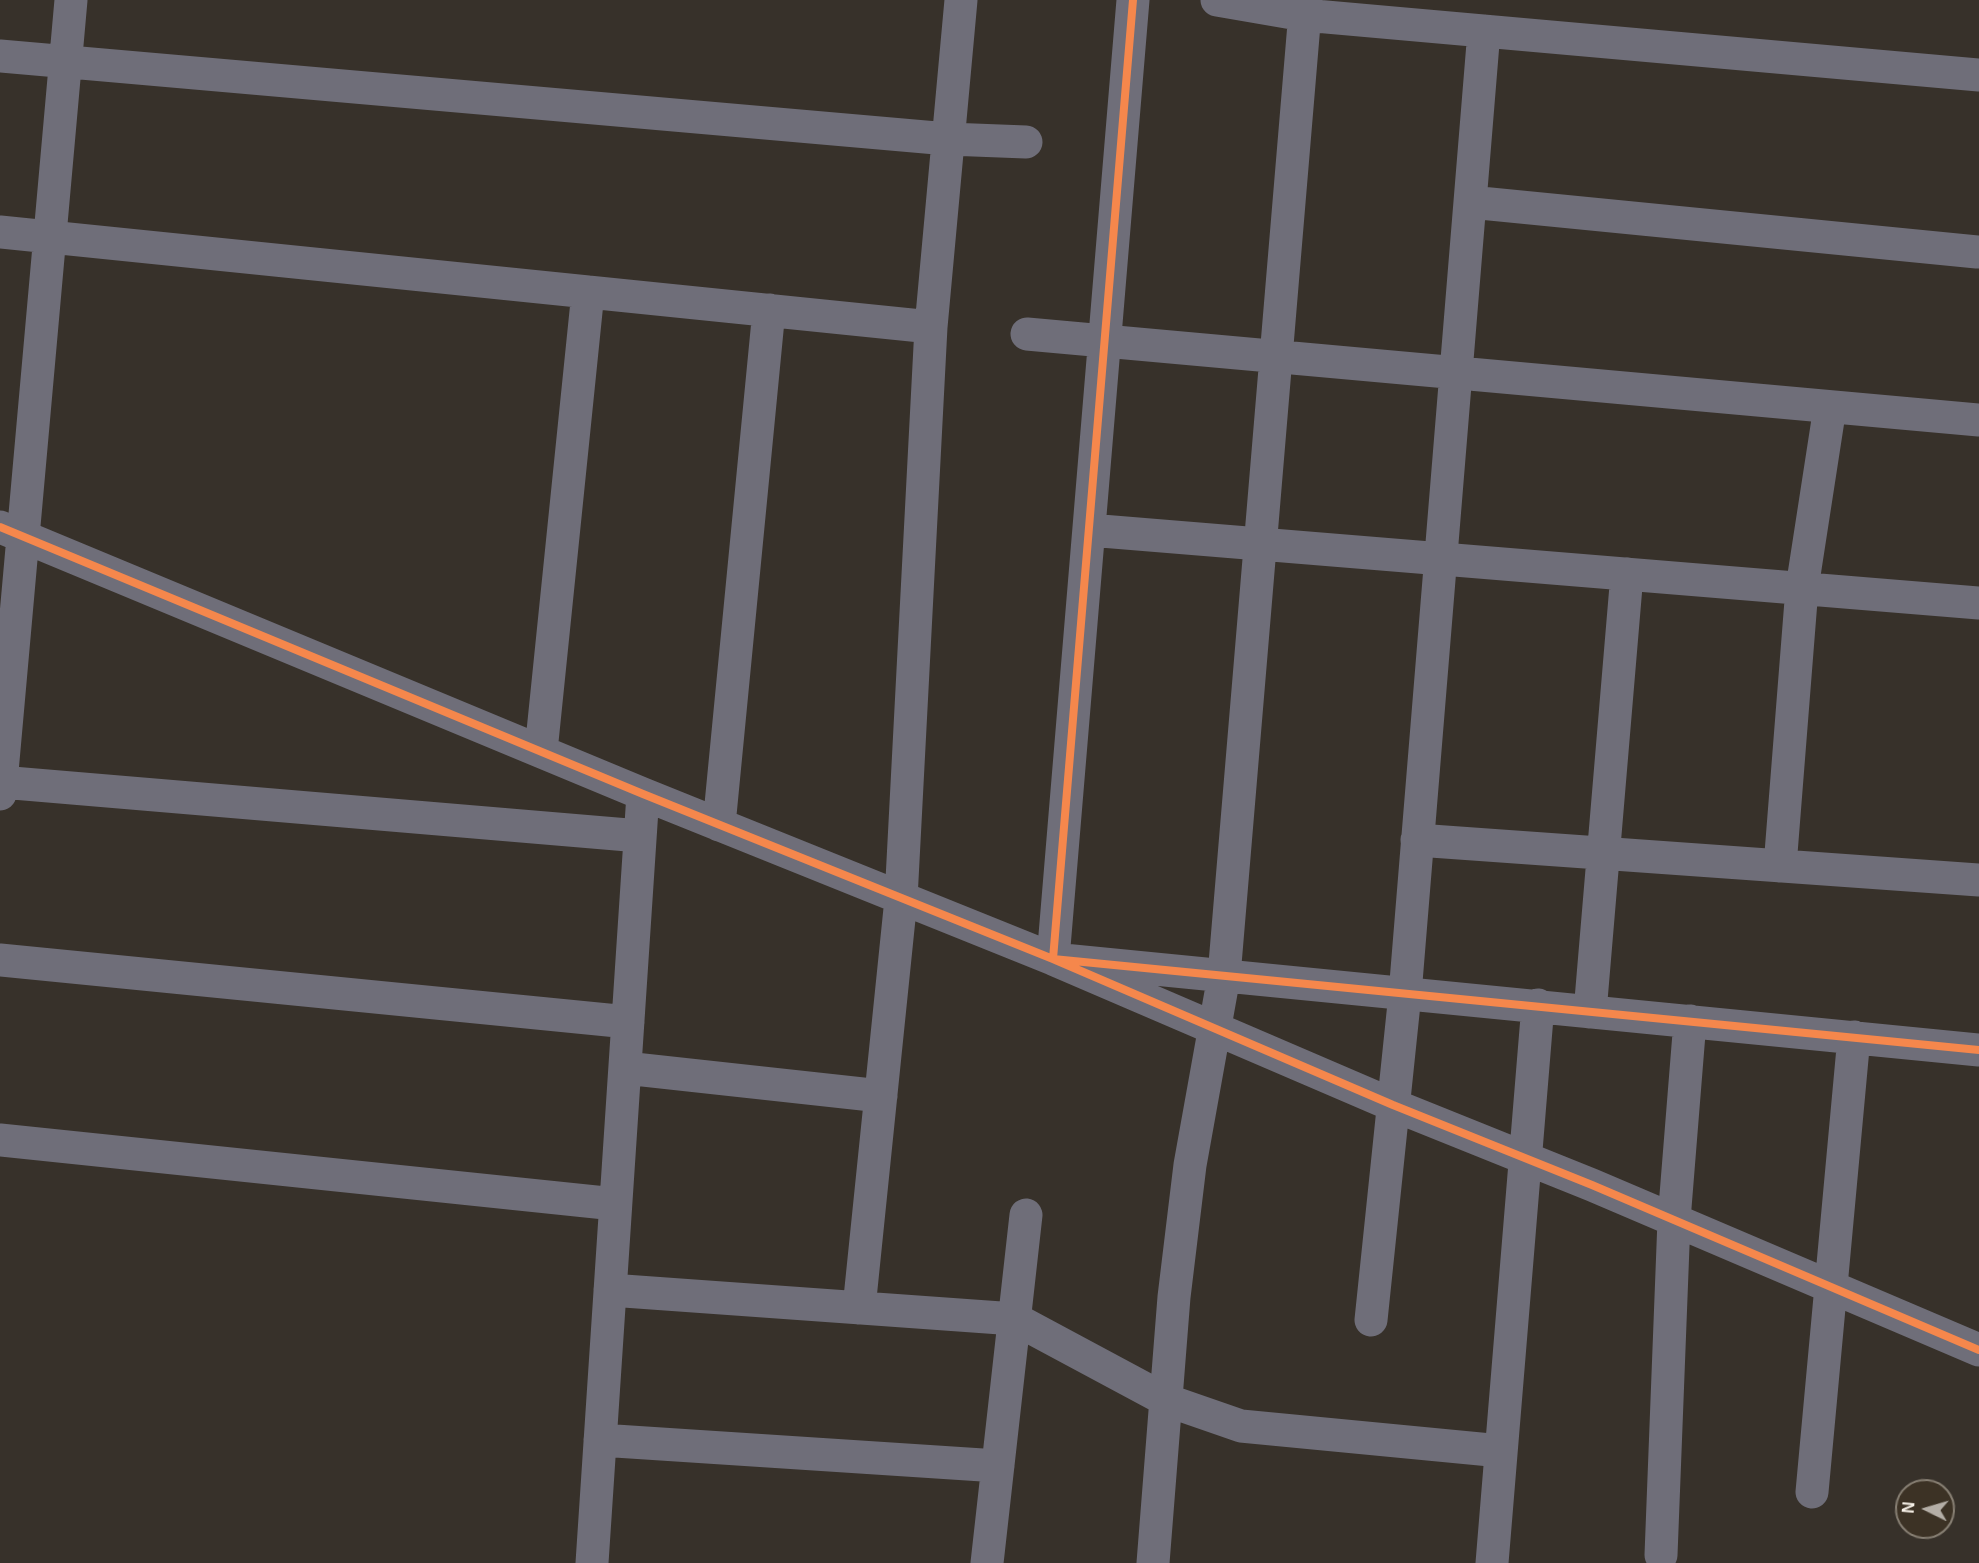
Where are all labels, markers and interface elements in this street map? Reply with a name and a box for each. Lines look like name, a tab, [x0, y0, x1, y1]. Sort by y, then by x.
north arrow	[1895, 1479, 1955, 1539]
text: N	[1900, 1501, 1918, 1514]

